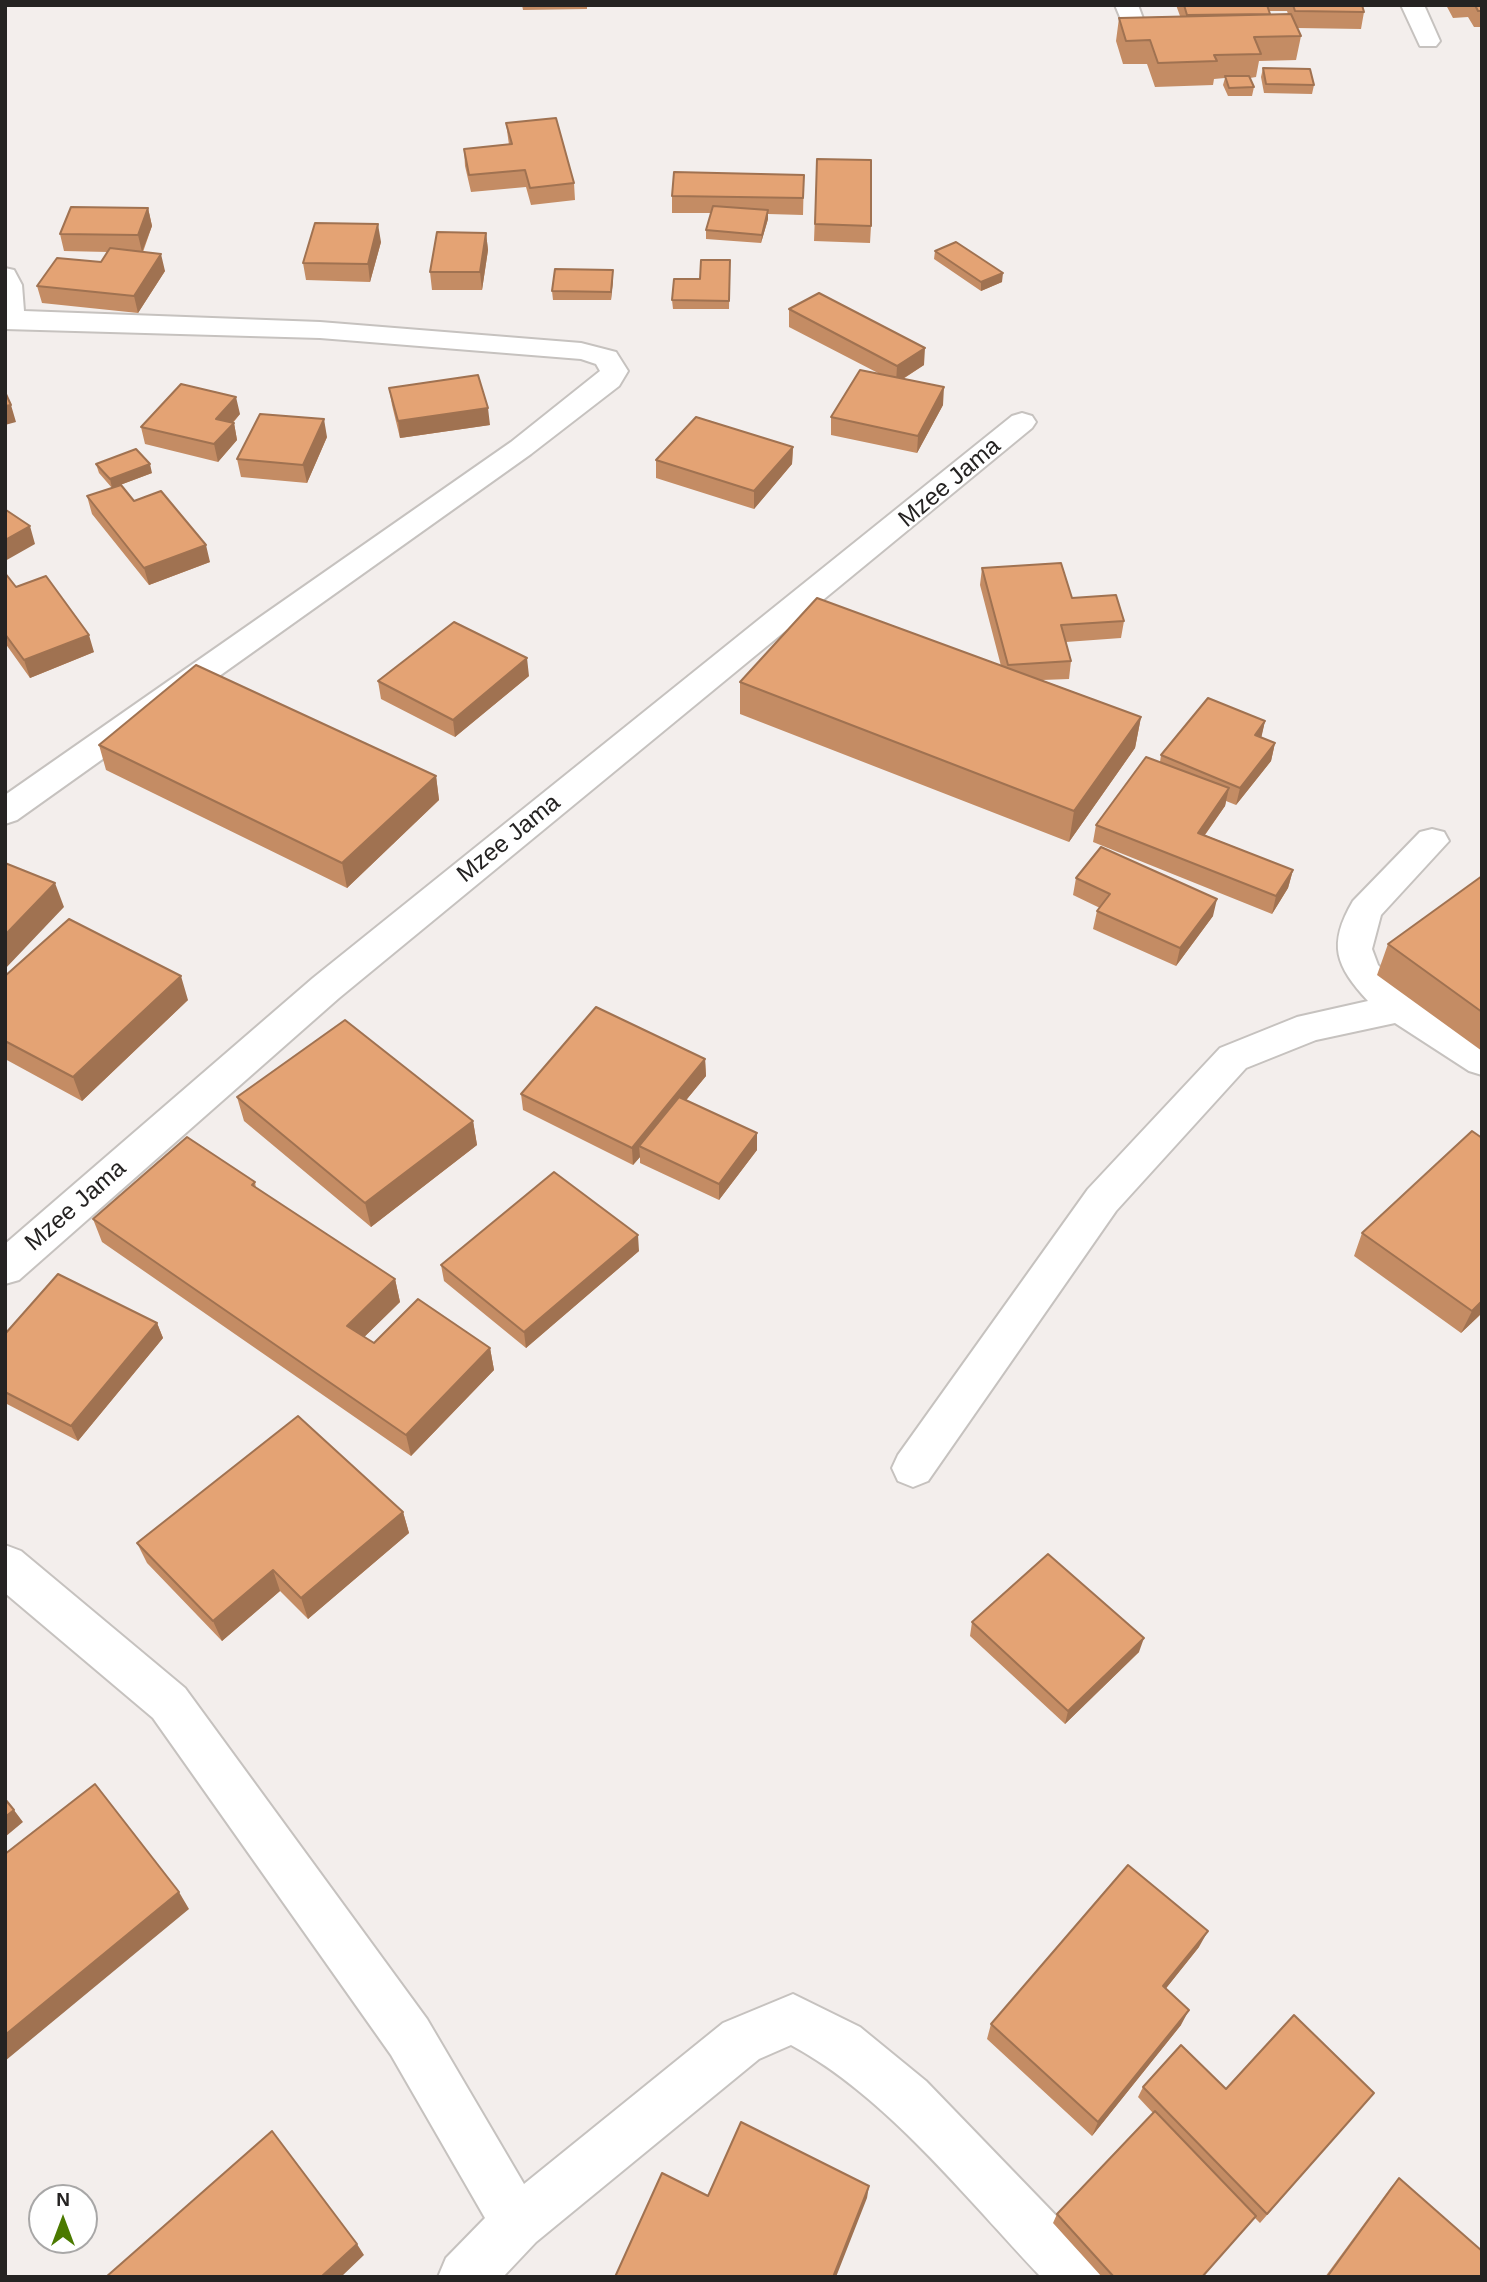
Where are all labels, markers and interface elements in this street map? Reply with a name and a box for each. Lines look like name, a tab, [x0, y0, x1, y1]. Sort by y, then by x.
street label: Mzee Jama	[893, 432, 1007, 534]
street label: Mzee Jama	[452, 789, 566, 889]
street label: Mzee Jama	[20, 1154, 132, 1258]
north arrow	[28, 2184, 98, 2254]
text: N	[56, 2189, 70, 2210]

